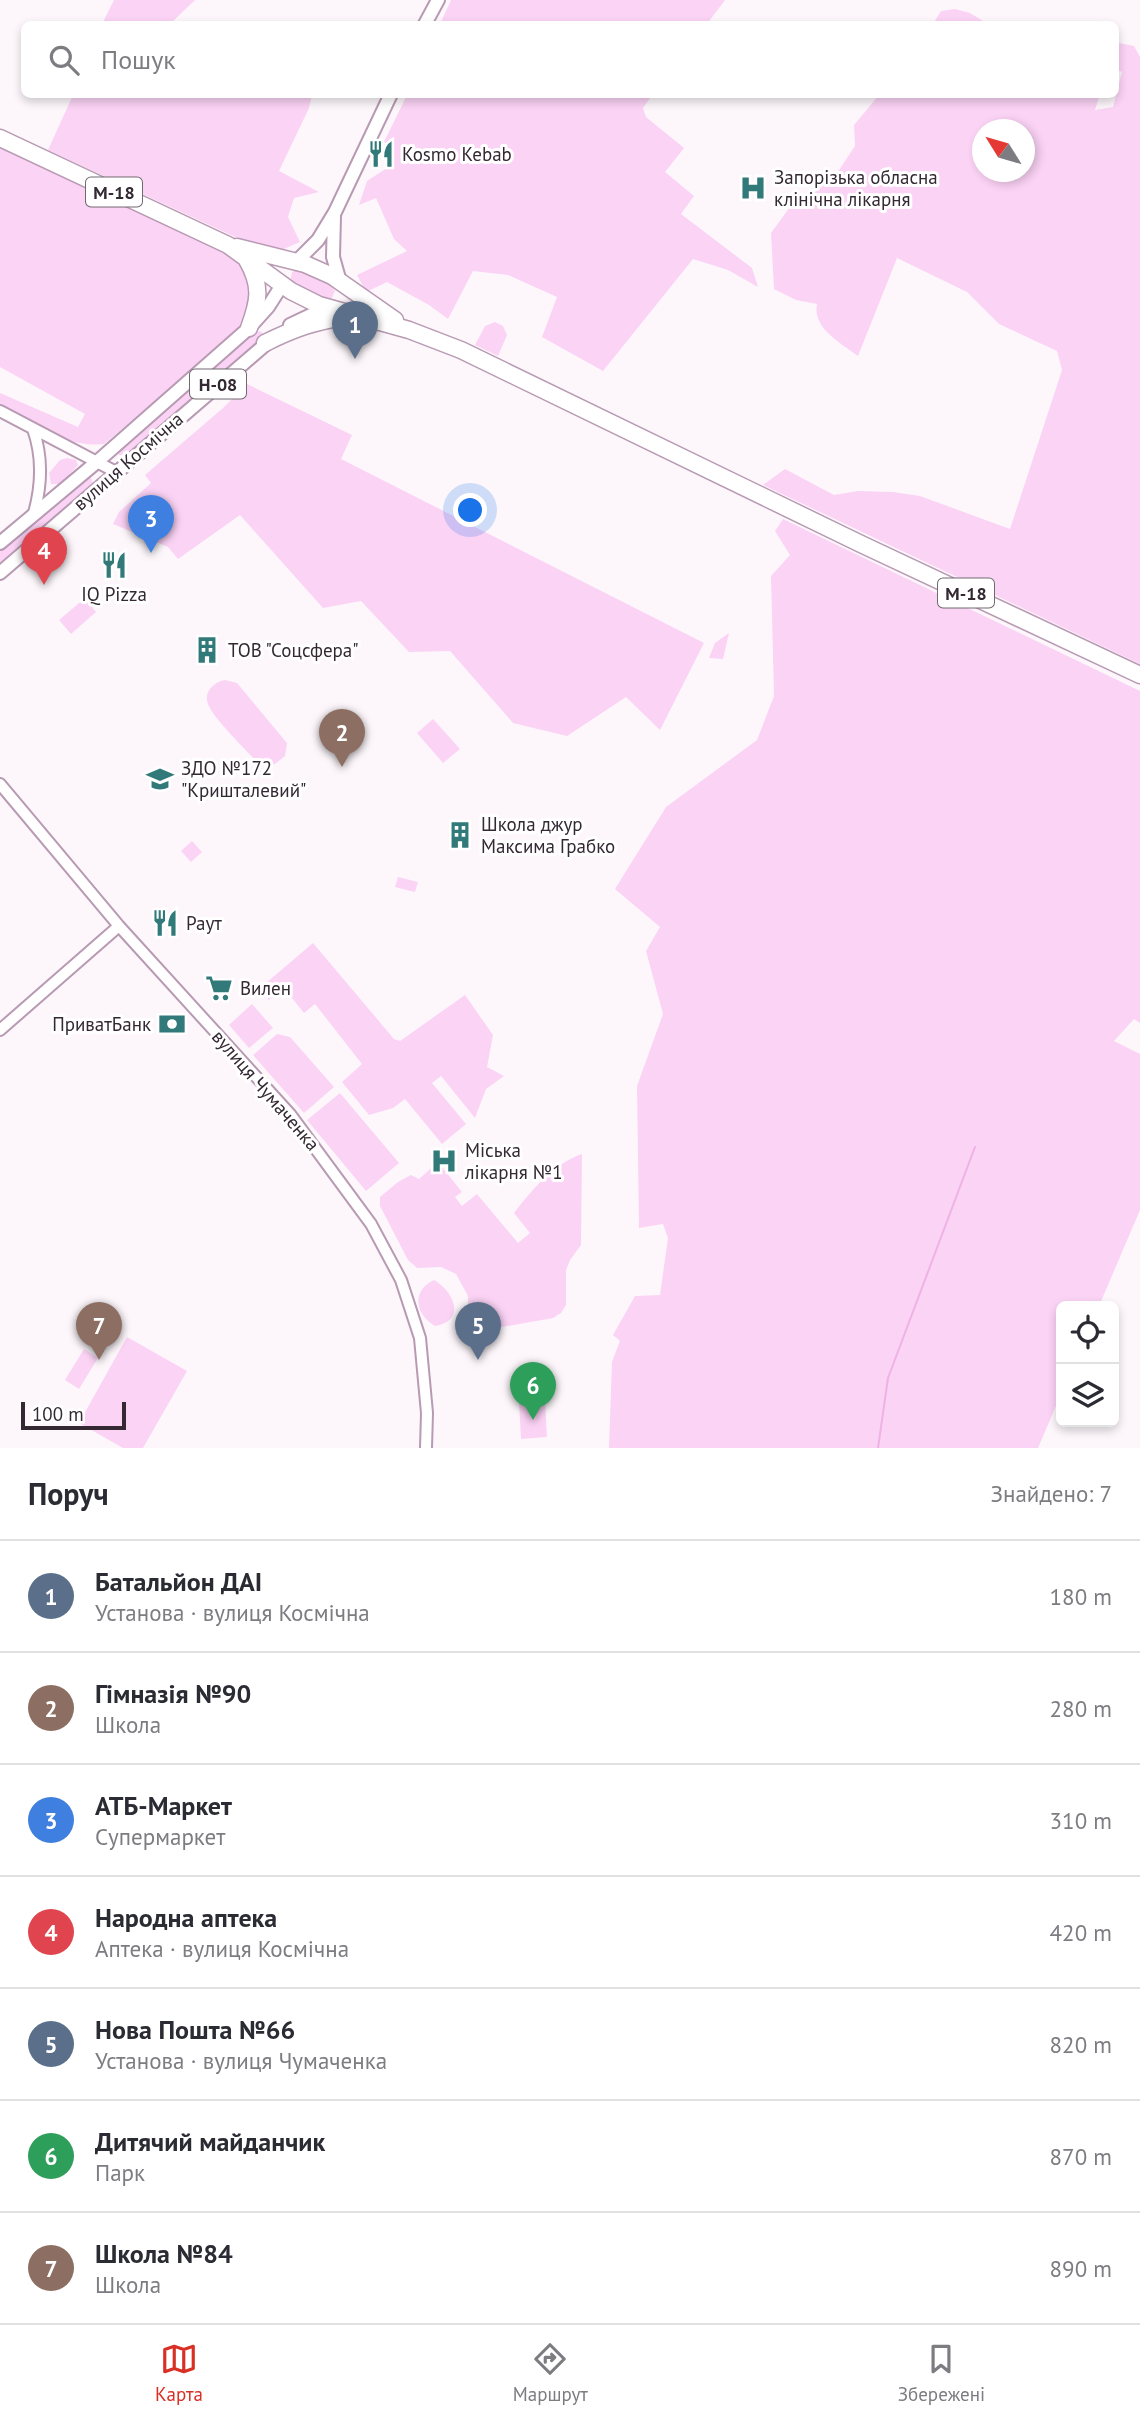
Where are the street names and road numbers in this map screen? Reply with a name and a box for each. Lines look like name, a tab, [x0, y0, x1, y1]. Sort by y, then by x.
road number: М-18	[86, 177, 142, 206]
road number: Н-08	[190, 370, 246, 398]
street label: вулиця Космічна	[68, 407, 188, 515]
road number: М-18	[938, 578, 994, 608]
street label: вулиця Чумаченка	[207, 1025, 325, 1155]

